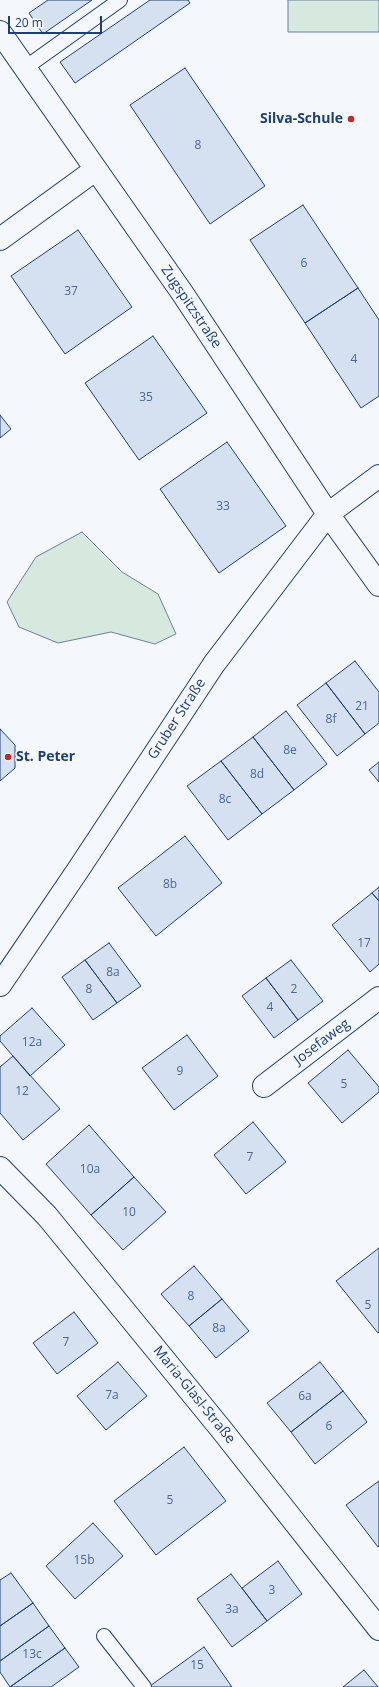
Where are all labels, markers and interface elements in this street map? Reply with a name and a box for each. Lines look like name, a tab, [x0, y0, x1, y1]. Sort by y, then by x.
scale bar	[10, 8, 104, 34]
text: 20 m	[15, 14, 43, 31]
place label: Silva-Schule	[260, 111, 343, 127]
marker: Silva-Schule	[346, 114, 356, 124]
house number: 8	[195, 139, 201, 153]
house number: 6	[301, 257, 307, 271]
street label: Zugspitzstraße	[157, 262, 225, 352]
house number: 37	[64, 285, 78, 299]
house number: 4	[351, 353, 357, 367]
house number: 35	[139, 391, 153, 405]
house number: 33	[216, 500, 230, 514]
street label: Gruber Straße	[145, 675, 209, 763]
house number: 21	[355, 700, 369, 714]
house number: 8f	[326, 713, 336, 727]
house number: 8e	[283, 744, 297, 758]
place label: St. Peter	[16, 749, 75, 765]
marker: St. Peter	[3, 752, 13, 762]
house number: 8d	[250, 768, 264, 782]
house number: 8c	[219, 793, 231, 807]
house number: 8b	[163, 878, 177, 892]
house number: 17	[357, 937, 371, 951]
house number: 8a	[106, 966, 120, 980]
house number: 8	[86, 983, 92, 997]
house number: 2	[291, 983, 297, 997]
house number: 4	[267, 1001, 273, 1015]
street label: Josefaweg	[291, 1016, 353, 1068]
house number: 12a	[22, 1036, 42, 1050]
house number: 9	[177, 1065, 183, 1079]
house number: 5	[341, 1078, 347, 1092]
house number: 12	[15, 1085, 29, 1099]
house number: 7	[247, 1151, 253, 1165]
house number: 10a	[80, 1163, 100, 1177]
house number: 10	[122, 1206, 136, 1220]
house number: 8	[188, 1290, 194, 1304]
house number: 5	[365, 1299, 371, 1313]
house number: 8a	[212, 1322, 226, 1336]
house number: 7	[63, 1336, 69, 1350]
street label: Maria-Glasl-Straße	[149, 1343, 239, 1447]
house number: 7a	[105, 1389, 119, 1403]
house number: 6a	[298, 1390, 312, 1404]
house number: 6	[326, 1420, 332, 1434]
house number: 5	[167, 1494, 173, 1508]
house number: 15b	[73, 1554, 95, 1568]
house number: 3	[269, 1584, 275, 1598]
house number: 3a	[225, 1603, 239, 1617]
house number: 13c	[22, 1648, 42, 1662]
house number: 15	[190, 1659, 204, 1673]

